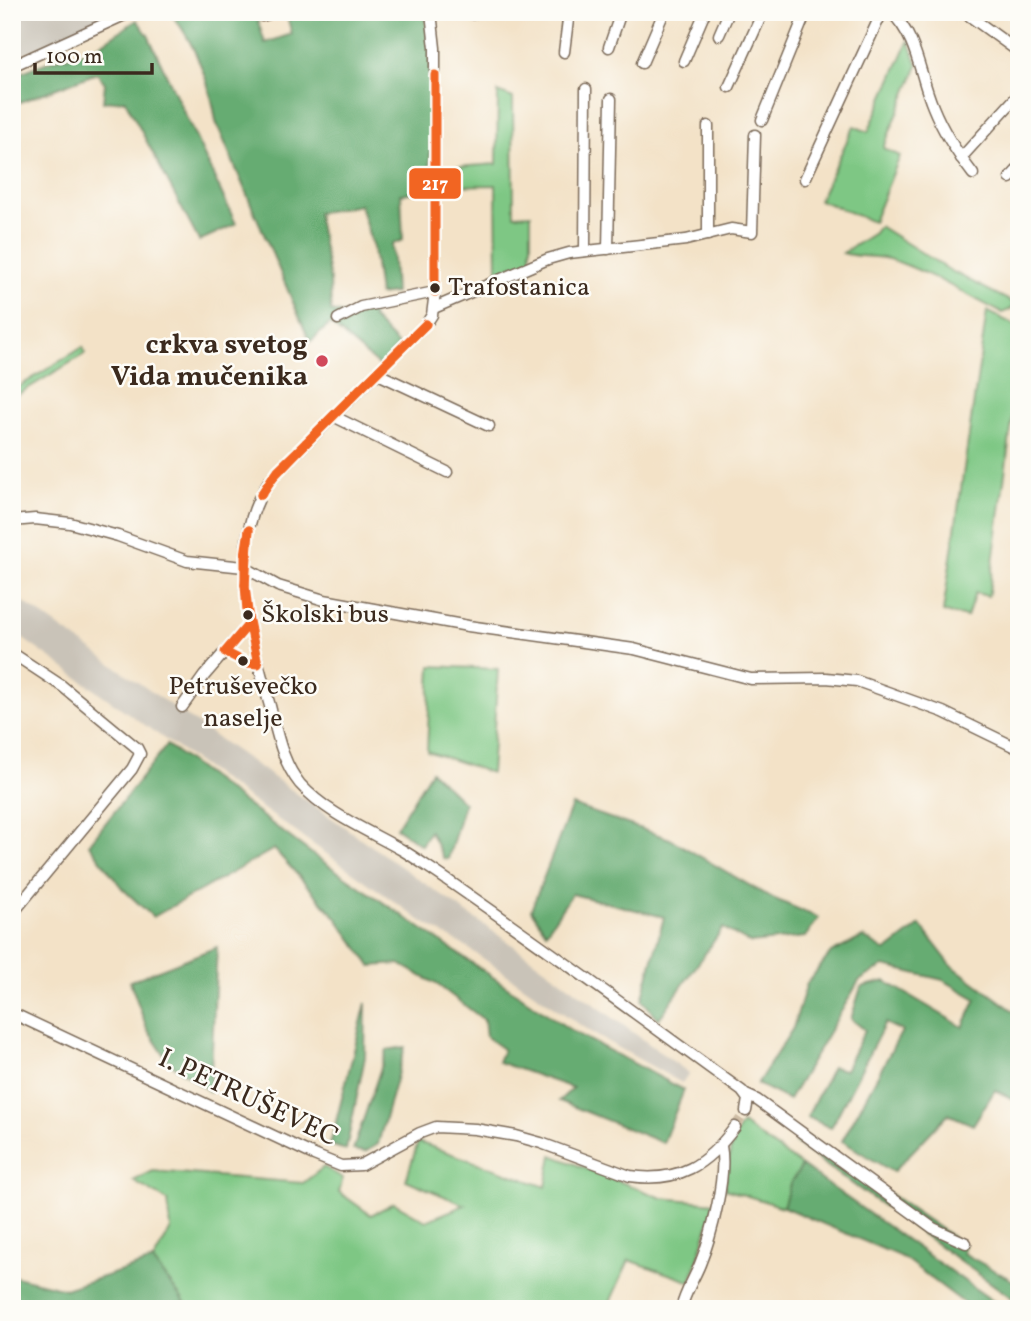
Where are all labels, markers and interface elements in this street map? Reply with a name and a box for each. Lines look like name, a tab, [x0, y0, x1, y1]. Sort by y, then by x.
scale bar	[35, 32, 152, 76]
text: 100 m	[46, 43, 103, 72]
line badge: 217	[408, 167, 462, 200]
text: 217	[422, 172, 448, 198]
place label: Trafostanica	[448, 270, 590, 306]
marker: Trafostanica	[428, 281, 442, 295]
place label: crkva svetog Vida mučenika	[111, 326, 308, 397]
marker: crkva svetog Vida mučenika	[314, 353, 330, 369]
place label: Školski bus	[261, 597, 389, 633]
marker: Školski bus	[241, 608, 255, 622]
marker: Petruševečko naselje	[236, 654, 250, 668]
place label: Petruševečko naselje	[168, 669, 318, 737]
street label: I. PETRUŠEVEC	[152, 1039, 344, 1157]

